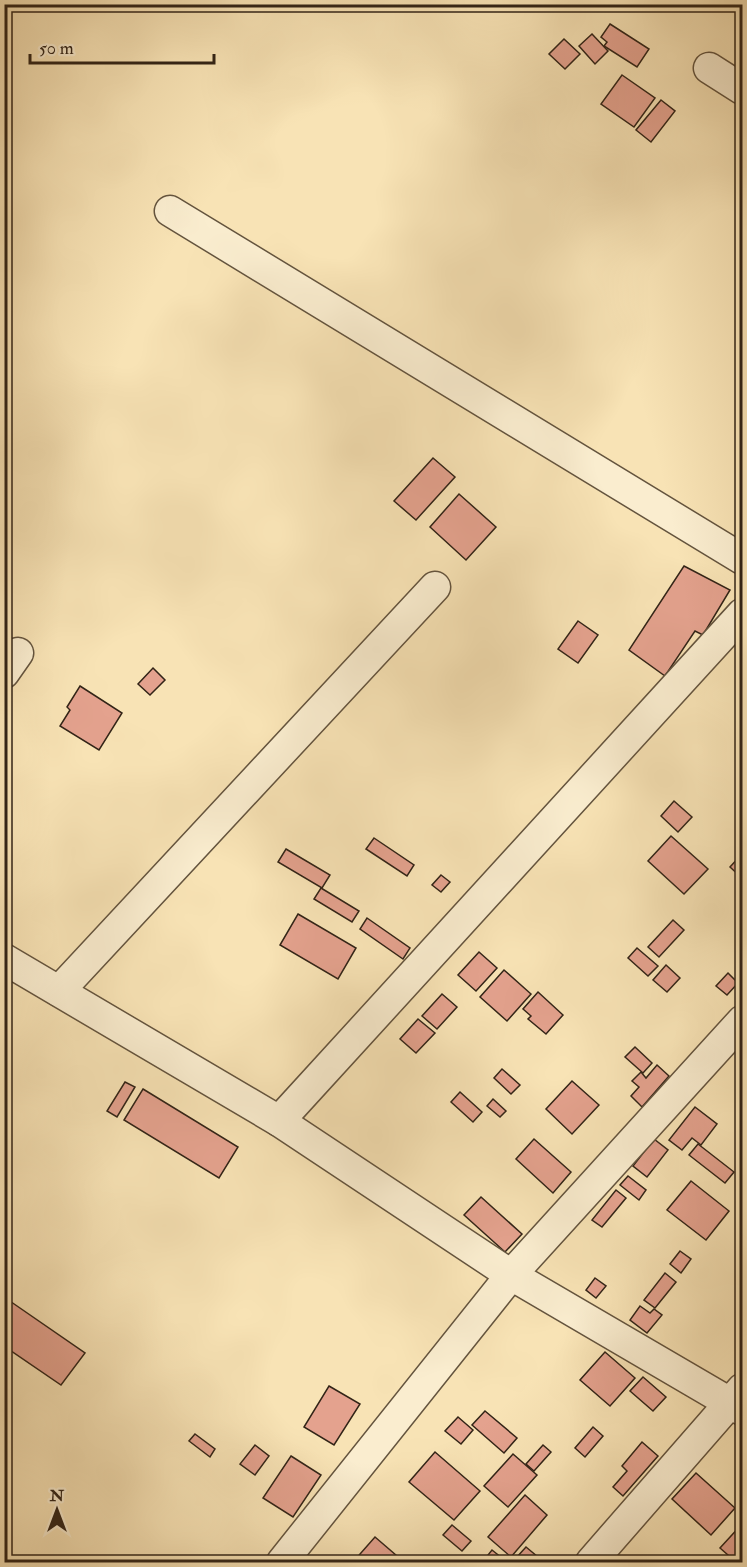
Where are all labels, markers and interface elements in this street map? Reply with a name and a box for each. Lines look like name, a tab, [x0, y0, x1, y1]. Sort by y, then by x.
scale bar	[30, 27, 214, 65]
text: 50 m	[39, 37, 74, 60]
north arrow	[27, 1480, 87, 1540]
text: N	[49, 1486, 65, 1506]

